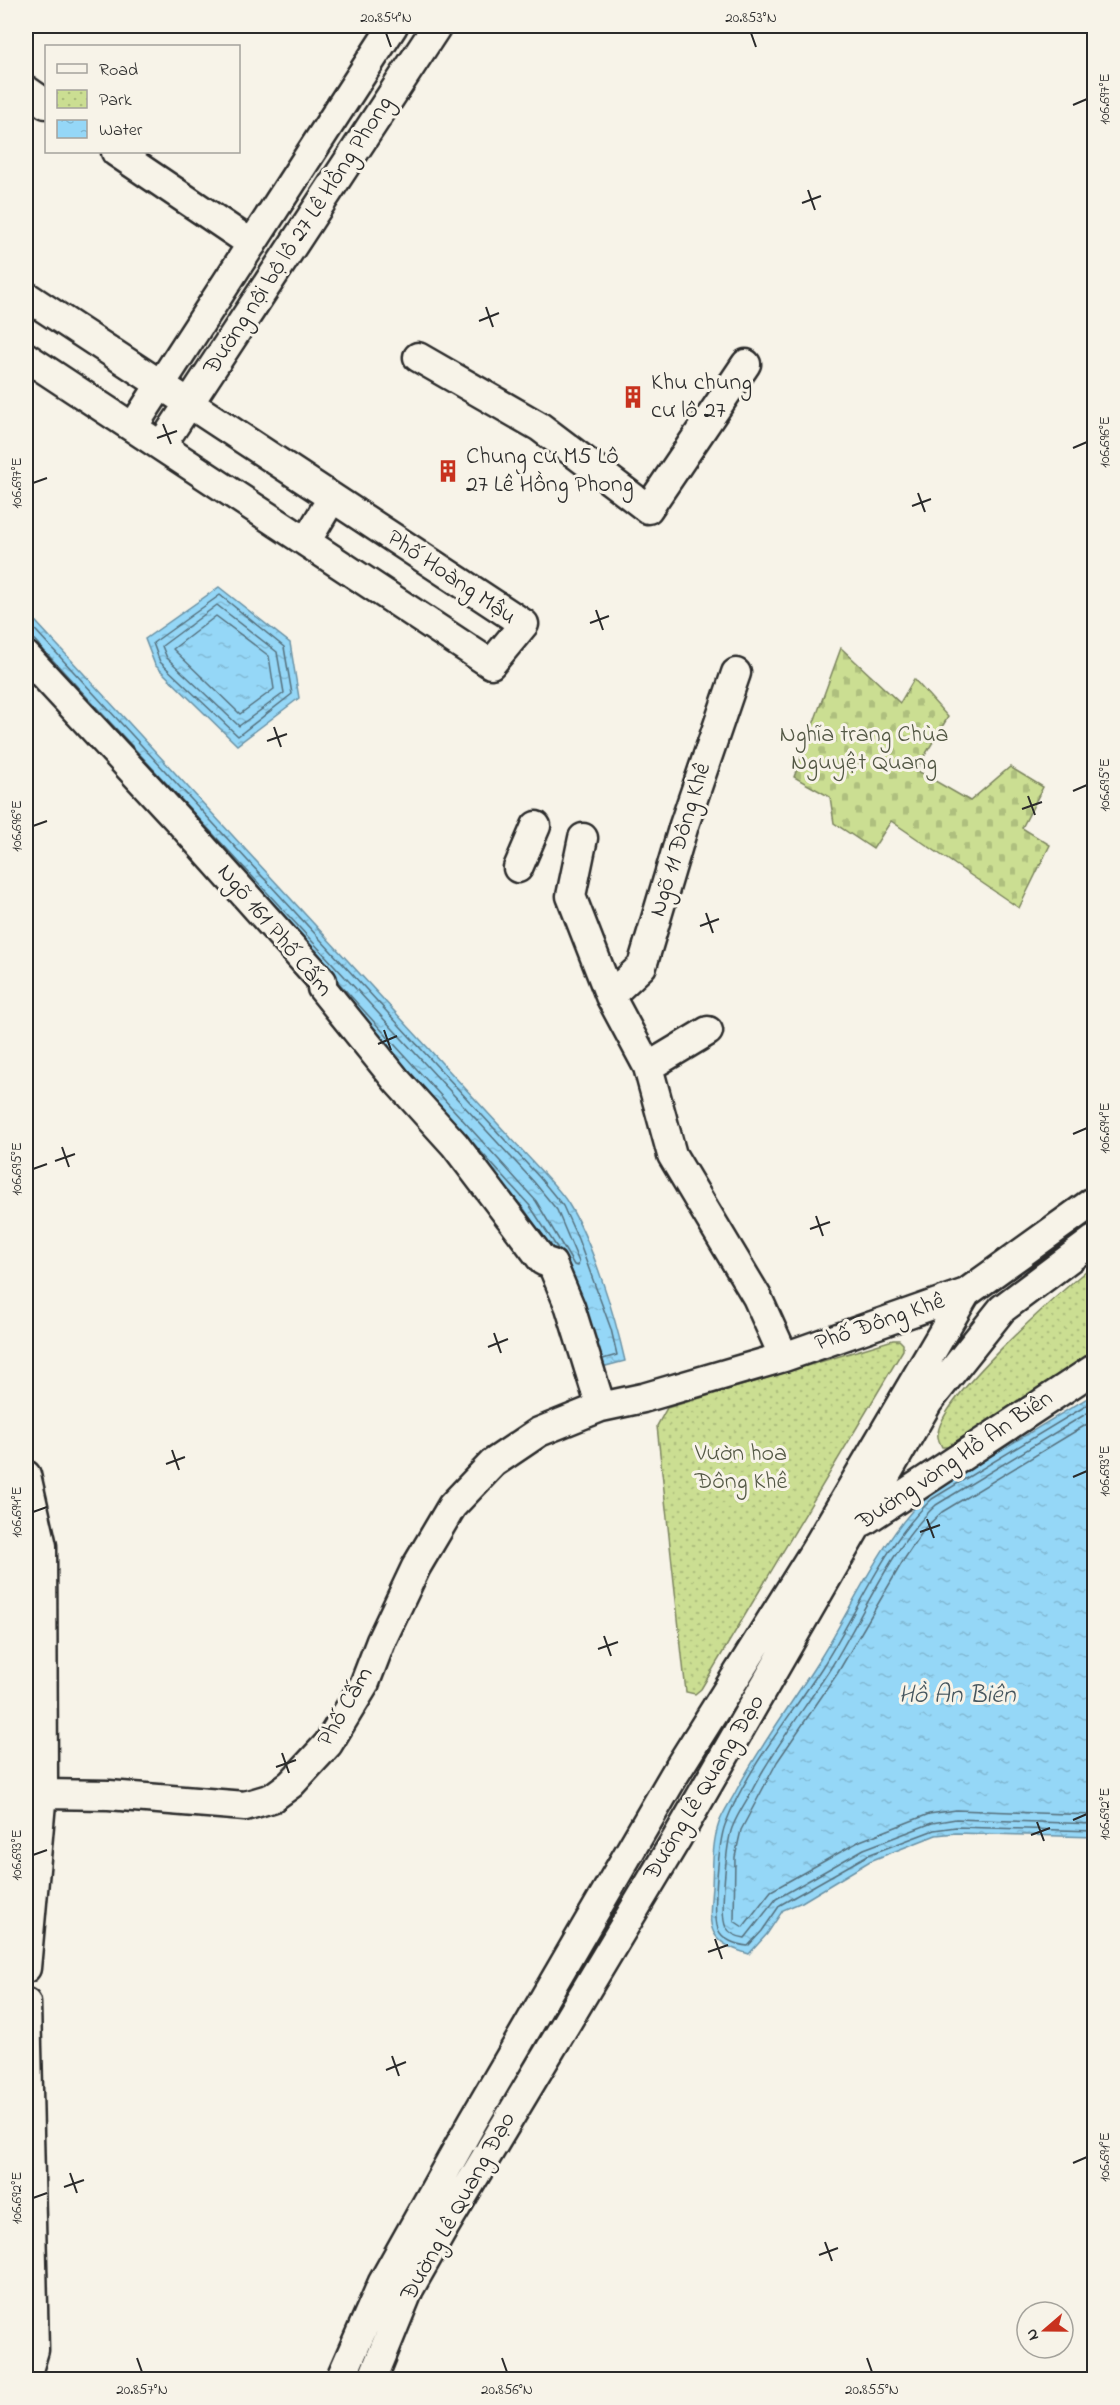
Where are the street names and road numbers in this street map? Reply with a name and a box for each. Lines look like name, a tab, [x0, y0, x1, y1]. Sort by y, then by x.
street label: Đường nội bộ lô 27 Lê Hồng Phong	[195, 90, 403, 383]
street label: Phố Hoàng Mậu	[379, 522, 523, 634]
street label: Ngõ 11 Đông Khê	[641, 758, 721, 921]
street label: Ngõ 161 Phố Cấm	[208, 857, 340, 1005]
street label: Phố Đông Khê	[811, 1284, 950, 1361]
street label: Đường vòng Hồ An Biên	[849, 1382, 1060, 1541]
street label: Phố Cấm	[309, 1661, 383, 1753]
street label: Đường Lê Quang Đạo	[635, 1688, 775, 1889]
street label: Đường Lê Quang Đạo	[392, 2106, 526, 2309]

